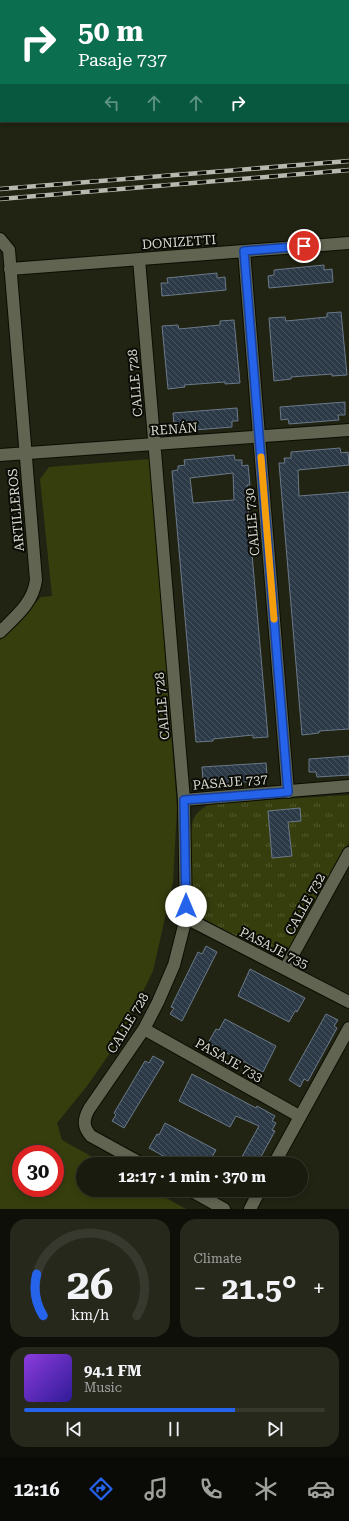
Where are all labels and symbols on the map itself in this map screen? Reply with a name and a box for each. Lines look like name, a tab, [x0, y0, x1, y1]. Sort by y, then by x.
pin	[287, 229, 321, 263]
street label: DONIZETTI	[141, 232, 217, 252]
street label: CALLE 728	[125, 348, 145, 418]
street label: RENÁN	[150, 419, 198, 438]
street label: ARTILLEROS	[5, 468, 27, 552]
street label: CALLE 730	[242, 487, 262, 557]
street label: CALLE 728	[152, 671, 172, 741]
street label: PASAJE 737	[192, 771, 268, 793]
street label: CALLE 732	[282, 871, 328, 937]
position arrow	[165, 885, 207, 927]
street label: PASAJE 735	[237, 924, 311, 972]
street label: CALLE 728	[104, 990, 152, 1056]
street label: PASAJE 733	[192, 1035, 266, 1085]
speed limit sign: 30	[12, 1145, 64, 1197]

